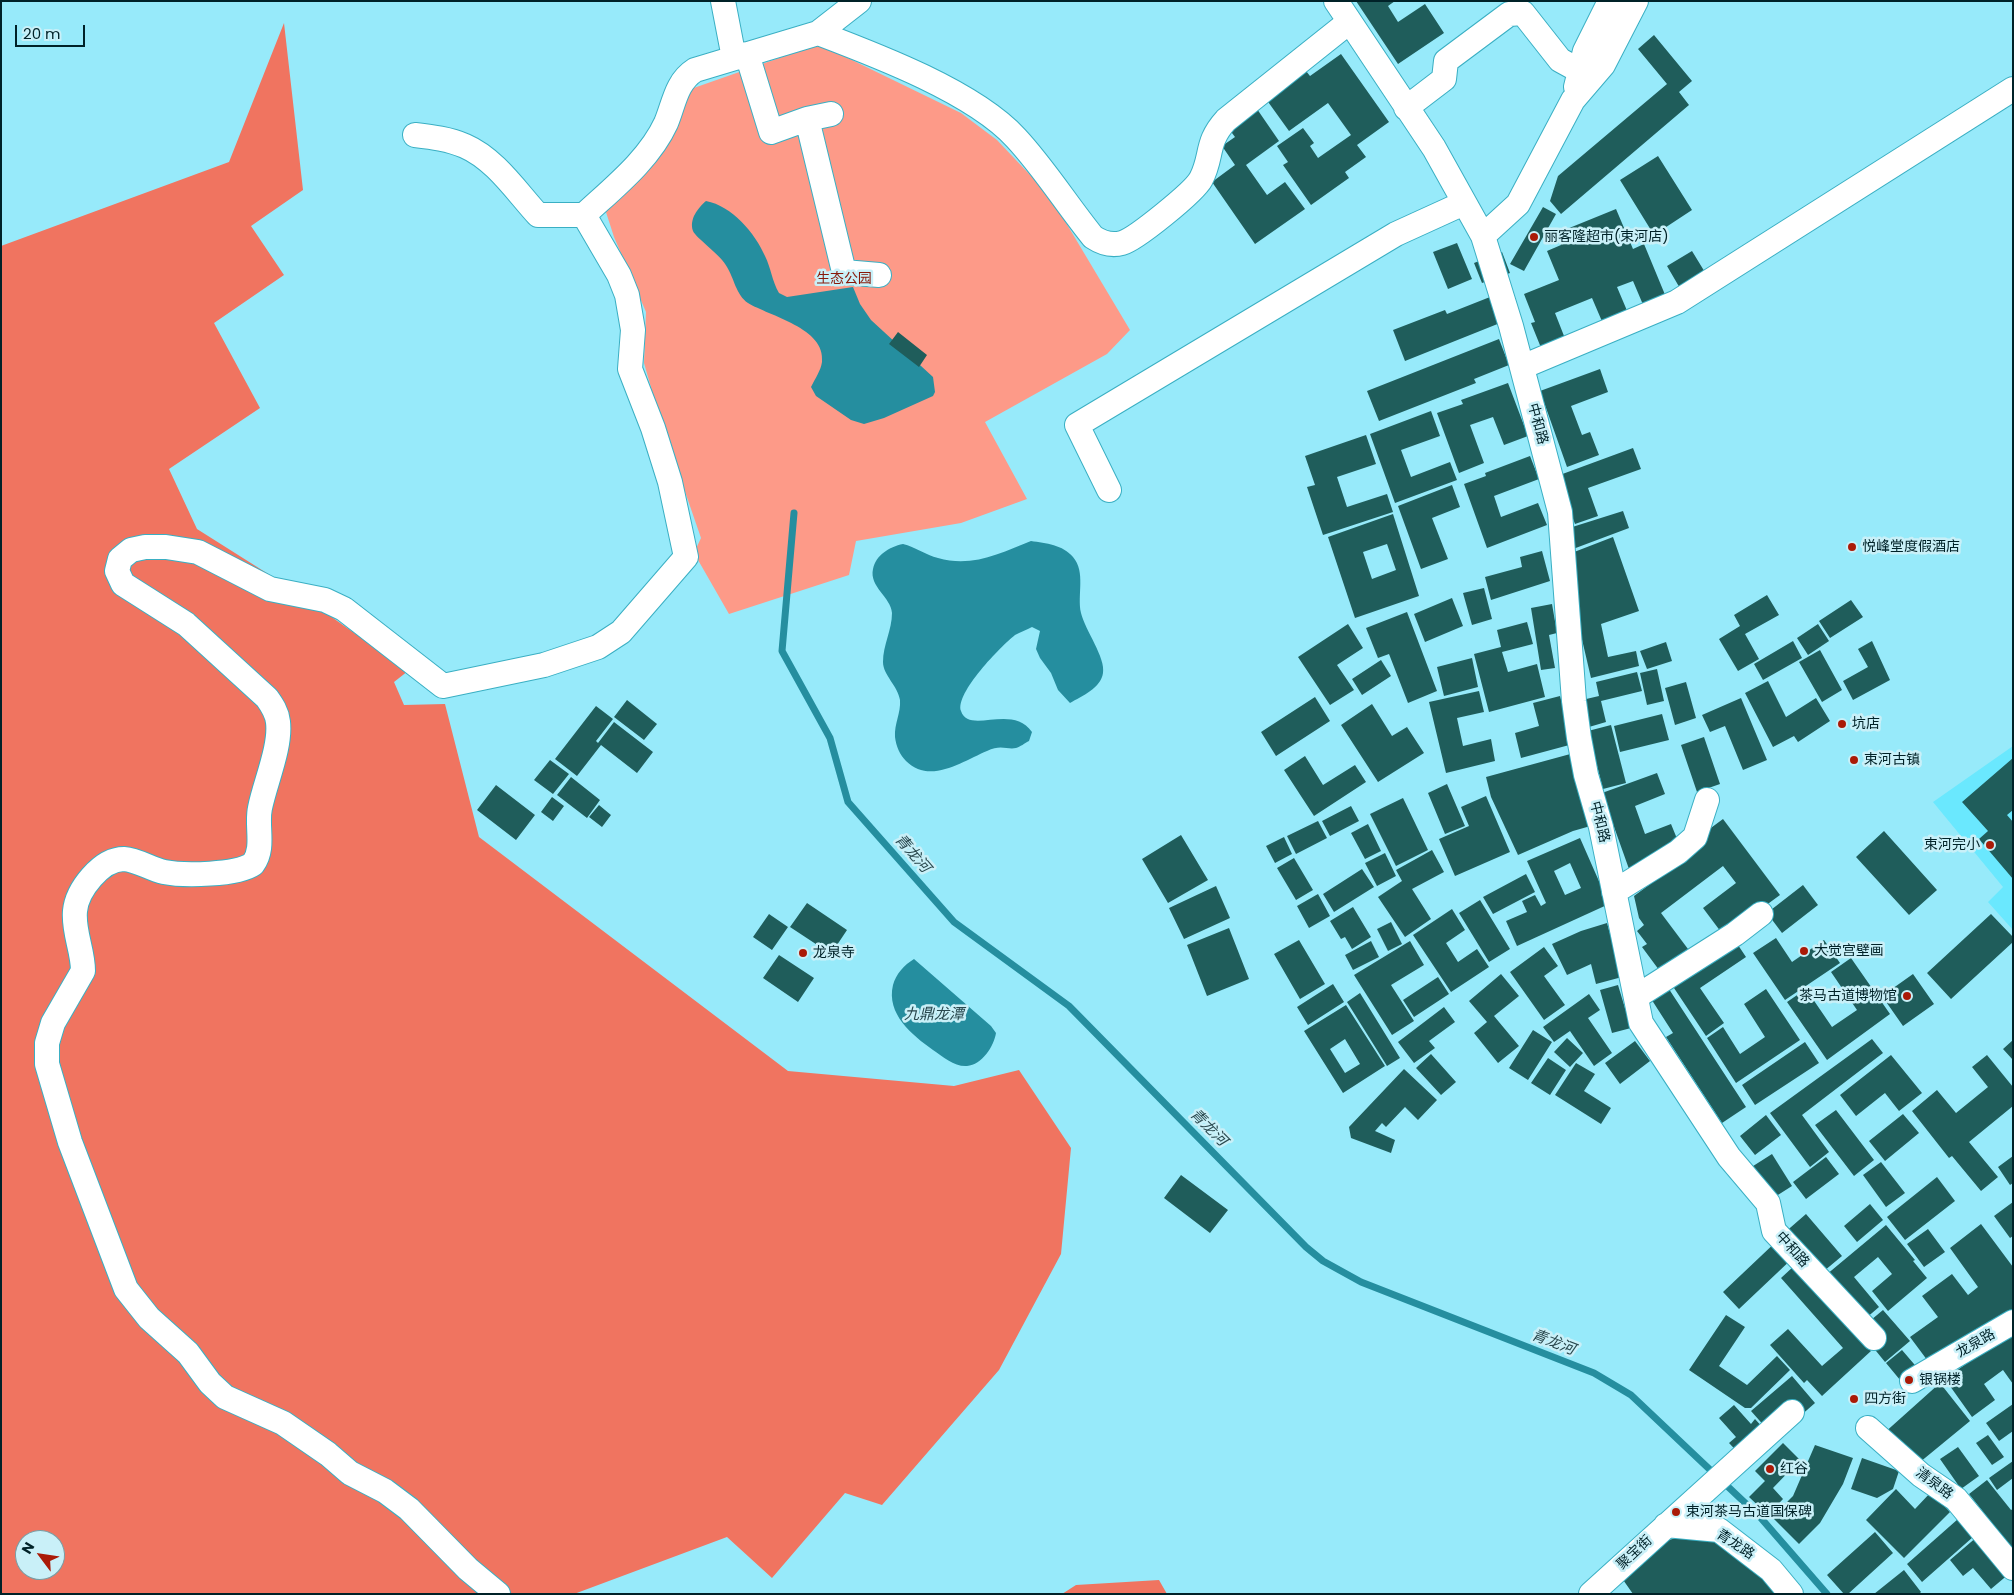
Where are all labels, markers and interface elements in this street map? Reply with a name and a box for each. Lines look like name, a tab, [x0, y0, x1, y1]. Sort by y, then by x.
scale bar	[18, 15, 88, 47]
text: 20 m	[23, 23, 61, 44]
place label: 丽客隆超市(束河店)	[1544, 229, 1669, 245]
marker: 丽客隆超市(束河店)	[1528, 231, 1540, 243]
park label: 生态公园	[816, 271, 872, 287]
street label: 中和路	[1523, 402, 1551, 446]
place label: 悦峰堂度假酒店	[1862, 539, 1960, 555]
marker: 悦峰堂度假酒店	[1846, 541, 1858, 553]
place label: 坑店	[1852, 716, 1880, 732]
marker: 坑店	[1836, 718, 1848, 730]
place label: 束河古镇	[1864, 752, 1920, 768]
marker: 束河古镇	[1848, 754, 1860, 766]
street label: 中和路	[1586, 800, 1612, 844]
water label: 青龙河	[890, 831, 934, 877]
place label: 束河完小	[1924, 837, 1980, 853]
marker: 束河完小	[1984, 839, 1996, 851]
place label: 大觉宫壁画	[1814, 943, 1884, 959]
place label: 龙泉寺	[813, 945, 855, 961]
marker: 大觉宫壁画	[1798, 945, 1810, 957]
marker: 龙泉寺	[797, 947, 809, 959]
place label: 茶马古道博物馆	[1799, 988, 1897, 1004]
marker: 茶马古道博物馆	[1901, 990, 1913, 1002]
water label: 九鼎龙潭	[904, 1006, 964, 1024]
water label: 青龙河	[1186, 1106, 1230, 1150]
street label: 中和路	[1772, 1229, 1812, 1271]
street label: 龙泉路	[1954, 1326, 1998, 1362]
water label: 青龙河	[1529, 1327, 1577, 1359]
place label: 银锅楼	[1919, 1372, 1961, 1388]
marker: 银锅楼	[1903, 1374, 1915, 1386]
place label: 四方街	[1864, 1391, 1906, 1407]
marker: 四方街	[1848, 1393, 1860, 1405]
place label: 红谷	[1780, 1461, 1808, 1477]
marker: 红谷	[1764, 1463, 1776, 1475]
street label: 清泉路	[1912, 1465, 1956, 1503]
place label: 束河茶马古道国保碑	[1686, 1504, 1812, 1520]
marker: 束河茶马古道国保碑	[1670, 1506, 1682, 1518]
street label: 青龙路	[1713, 1527, 1757, 1563]
north arrow	[15, 1530, 65, 1580]
street label: 聚宝街	[1614, 1533, 1656, 1573]
text: N	[17, 1538, 39, 1557]

